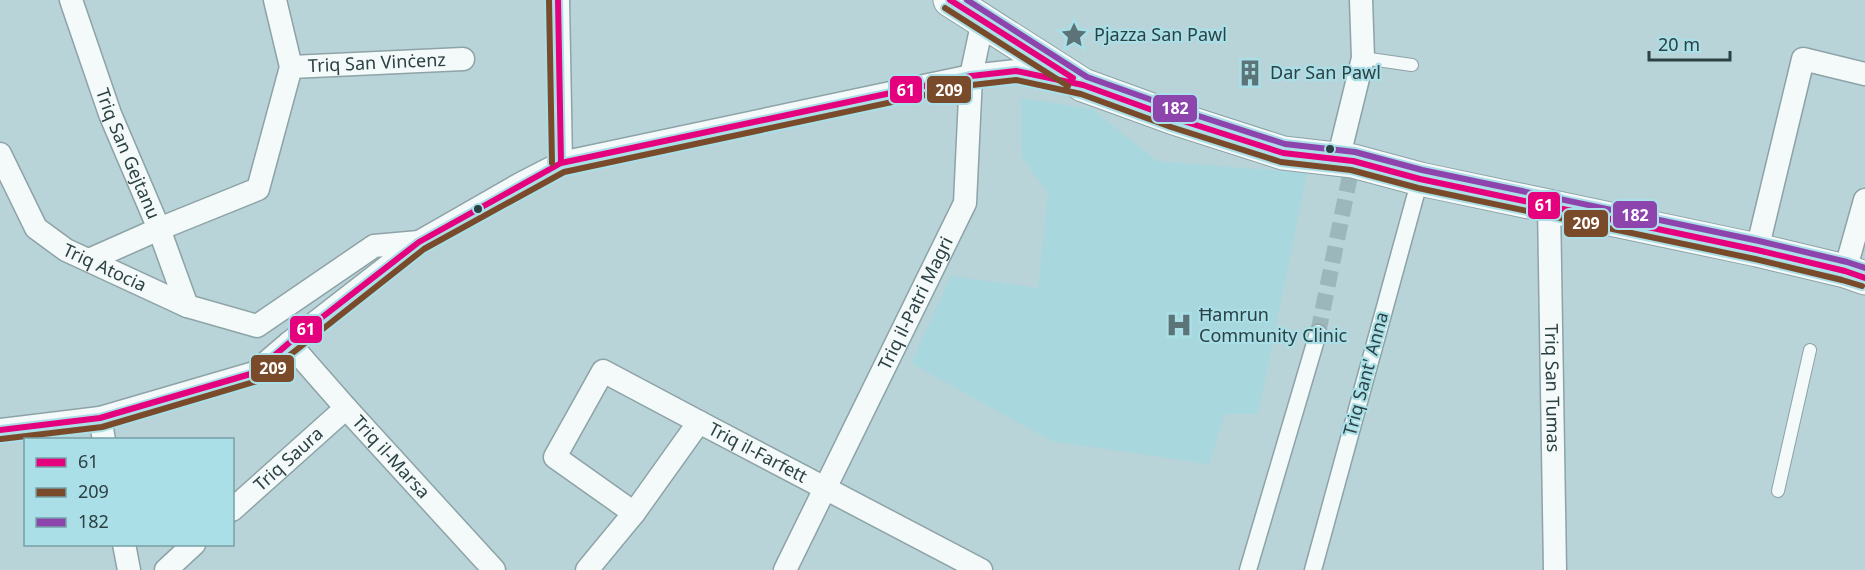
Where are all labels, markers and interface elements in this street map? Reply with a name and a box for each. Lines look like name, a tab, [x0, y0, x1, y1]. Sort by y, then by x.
place icon: Pjazza San Pawl	[1059, 20, 1089, 50]
place label: Pjazza San Pawl	[1094, 22, 1227, 46]
scale bar	[1649, 24, 1730, 62]
text: 20 m	[1658, 32, 1700, 56]
street label: Triq San Vinċenz	[307, 47, 446, 77]
building icon: Dar San Pawl	[1235, 58, 1265, 88]
place label: Dar San Pawl	[1270, 60, 1381, 84]
line badge: 61	[889, 75, 923, 104]
line badge: 209	[926, 75, 972, 104]
text: 61	[897, 79, 915, 101]
text: 209	[935, 79, 963, 101]
street label: Triq San Gejtanu	[91, 85, 166, 223]
line badge: 182	[1152, 94, 1198, 123]
text: 182	[1161, 97, 1189, 119]
unlabelled marker	[1324, 143, 1336, 155]
line badge: 61	[1527, 191, 1561, 220]
text: 61	[1535, 194, 1553, 216]
line badge: 182	[1612, 200, 1658, 229]
unlabelled marker	[472, 203, 484, 215]
text: 182	[1621, 204, 1649, 226]
line badge: 209	[1563, 209, 1609, 238]
text: 209	[1572, 212, 1600, 234]
street label: Triq il-Patri Magri	[872, 232, 958, 374]
street label: Triq Atocia	[59, 237, 151, 297]
place label: Ħamrun Community Clinic	[1199, 302, 1348, 347]
street label: Triq Sant' Anna	[1337, 309, 1393, 438]
hospital icon: Ħamrun Community Clinic	[1164, 310, 1194, 340]
line badge: 61	[289, 315, 323, 344]
text: 61	[297, 318, 315, 340]
street label: Triq San Tumas	[1540, 323, 1566, 452]
line badge: 209	[250, 354, 295, 383]
text: 209	[259, 357, 287, 379]
street label: Triq il-Marsa	[347, 410, 436, 503]
street label: Triq il-Farfett	[705, 416, 812, 488]
street label: Triq Saura	[248, 421, 328, 496]
legend	[24, 438, 234, 546]
text: 61	[78, 449, 99, 473]
text: 209	[78, 479, 109, 503]
text: 182	[78, 509, 109, 533]

